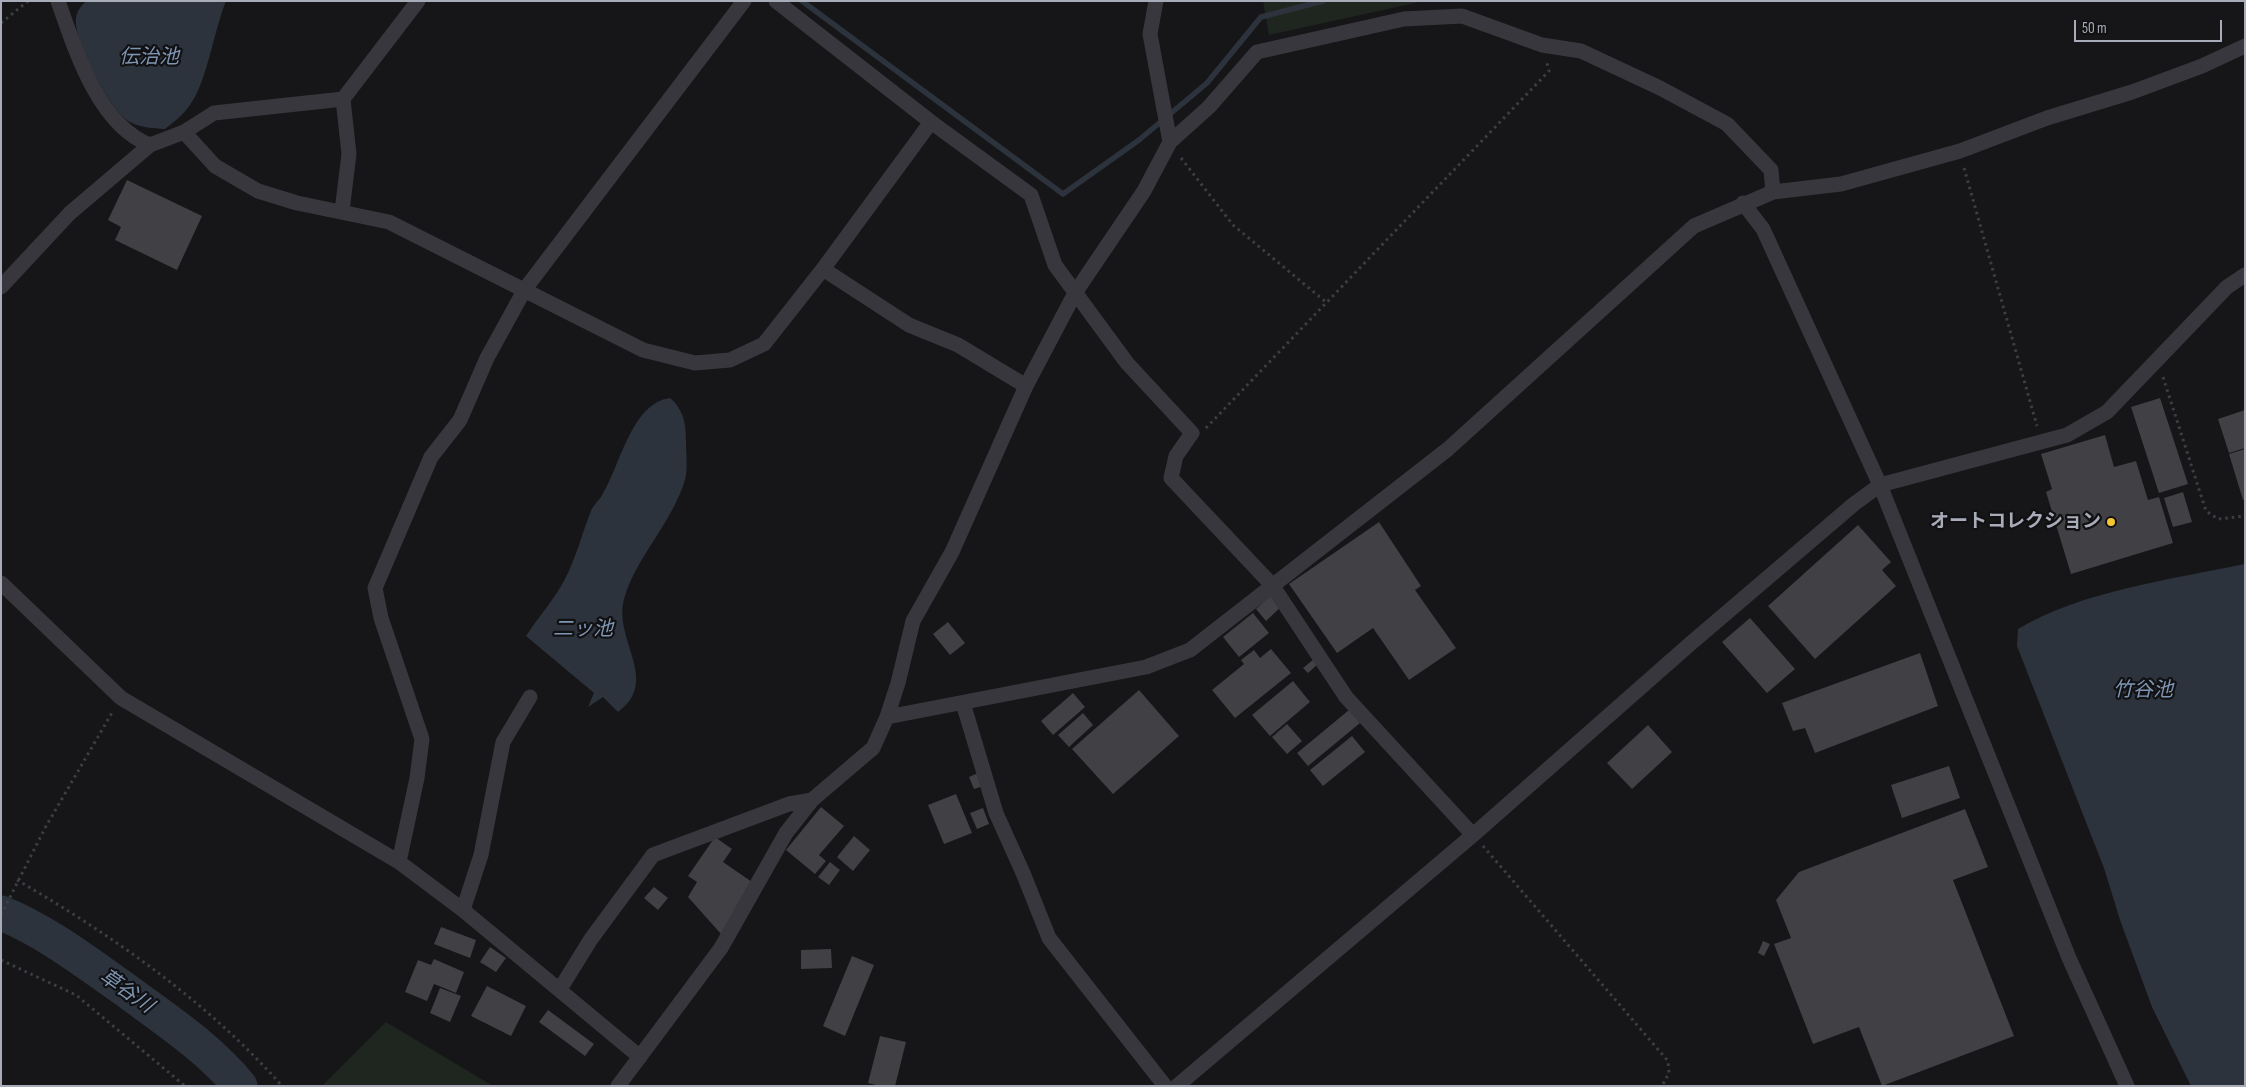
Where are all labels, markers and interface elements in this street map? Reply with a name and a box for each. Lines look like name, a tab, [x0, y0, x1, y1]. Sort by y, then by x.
scale bar	[2076, 10, 2224, 42]
text: 50 m	[2082, 19, 2107, 38]
water label: 伝治池	[119, 46, 179, 70]
place label: オートコレクション	[1930, 511, 2101, 533]
marker: オートコレクション	[2105, 516, 2117, 528]
water label: 二ッ池	[553, 618, 613, 642]
water label: 竹谷池	[2113, 679, 2173, 703]
water label: 草谷川	[95, 965, 157, 1019]

